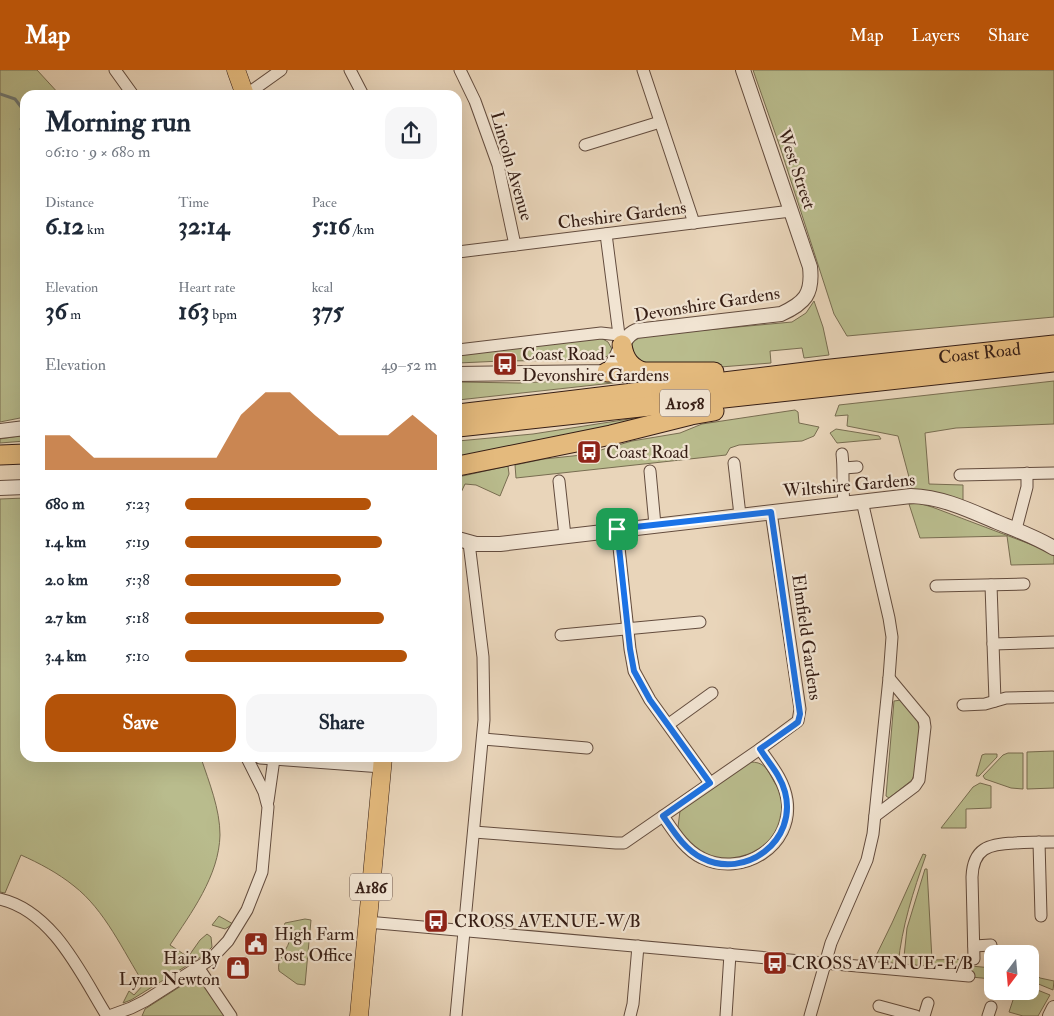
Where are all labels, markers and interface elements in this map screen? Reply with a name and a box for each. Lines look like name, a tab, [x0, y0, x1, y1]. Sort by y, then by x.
text: Map	[25, 20, 70, 51]
text: Map	[850, 24, 884, 47]
text: Layers	[912, 24, 960, 47]
text: Share	[988, 24, 1029, 47]
text: Morning run	[45, 105, 191, 140]
button: share	[385, 107, 437, 159]
street label: Lincoln Avenue	[485, 109, 538, 224]
street label: West Street	[772, 125, 821, 212]
text: 06:10 · 9 × 680 m	[45, 142, 150, 162]
text: Distance	[45, 194, 94, 211]
text: Time	[178, 194, 209, 211]
text: Pace	[312, 194, 337, 211]
street label: Cheshire Gardens	[556, 196, 688, 235]
text: 6.12	[45, 211, 84, 242]
text: 32:14	[178, 211, 229, 242]
text: 5:16	[312, 211, 350, 242]
text: km	[84, 221, 105, 238]
text: /km	[350, 221, 374, 238]
text: Elevation	[45, 279, 98, 296]
text: Heart rate	[178, 279, 235, 296]
text: kcal	[312, 279, 333, 296]
street label: Devonshire Gardens	[633, 282, 781, 327]
text: 36	[45, 296, 67, 327]
text: 163	[178, 296, 209, 327]
text: 375	[312, 296, 344, 327]
text: m	[67, 306, 81, 323]
text: bpm	[209, 306, 237, 323]
street label: Coast Road	[937, 338, 1022, 369]
place label: Coast Road - Devonshire Gardens	[522, 343, 669, 387]
bus stop icon: Coast Road - Devonshire Gardens	[492, 351, 518, 377]
text: Elevation	[45, 355, 106, 375]
text: 49–52 m	[381, 355, 437, 375]
road number: A1058	[660, 389, 710, 416]
bus stop icon: Coast Road	[576, 439, 602, 465]
place label: Coast Road	[606, 441, 689, 464]
street label: Wiltshire Gardens	[781, 468, 916, 503]
text: 680 m	[45, 494, 85, 514]
text: 5:23	[125, 494, 150, 514]
pin	[596, 508, 638, 550]
icon: arrive	[603, 515, 631, 543]
text: 1.4 km	[45, 532, 86, 552]
text: 5:19	[125, 532, 150, 552]
text: 2.0 km	[45, 570, 88, 590]
text: 5:38	[125, 570, 150, 590]
street label: Elmfield Gardens	[786, 573, 827, 702]
text: 2.7 km	[45, 608, 86, 628]
text: 5:18	[125, 608, 149, 628]
text: 3.4 km	[45, 646, 87, 666]
text: 5:10	[125, 646, 150, 666]
button: Save	[45, 694, 236, 752]
button: Share	[246, 694, 437, 752]
road number: A186	[350, 874, 392, 900]
bus stop icon: CROSS AVENUE-W/B	[423, 908, 449, 934]
place label: CROSS AVENUE-W/B	[454, 910, 641, 933]
place label: High Farm Post Office	[274, 923, 355, 967]
public building icon: High Farm Post Office	[243, 931, 269, 957]
north arrow	[984, 945, 1039, 1000]
map controls	[984, 945, 1039, 1000]
place label: Hair By Lynn Newton	[119, 947, 221, 991]
bus stop icon: CROSS AVENUE-E/B	[762, 950, 788, 976]
place label: CROSS AVENUE-E/B	[792, 952, 973, 975]
shop icon: Hair By Lynn Newton	[225, 955, 251, 981]

